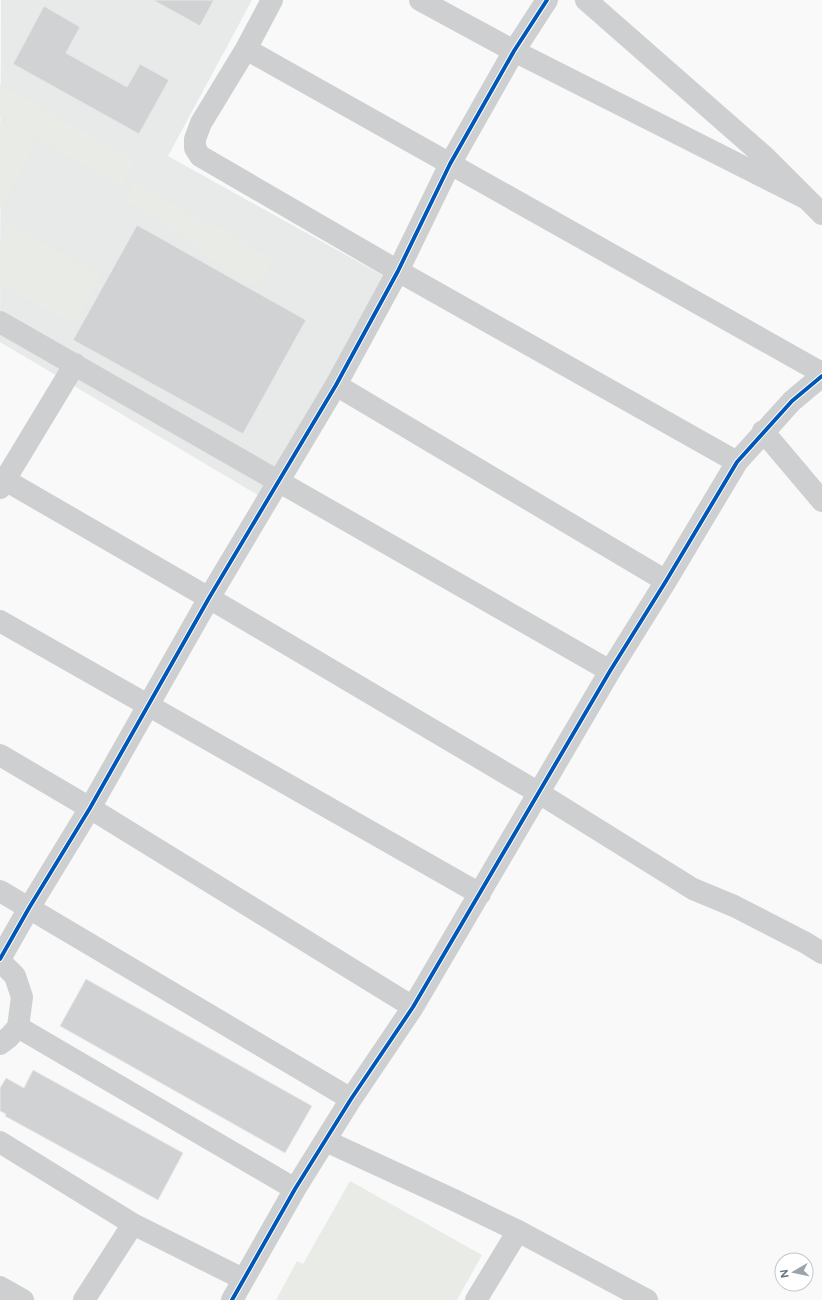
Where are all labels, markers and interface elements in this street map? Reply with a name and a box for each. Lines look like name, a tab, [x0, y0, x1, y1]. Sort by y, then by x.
north arrow	[774, 1252, 814, 1292]
text: N	[778, 1268, 792, 1279]

